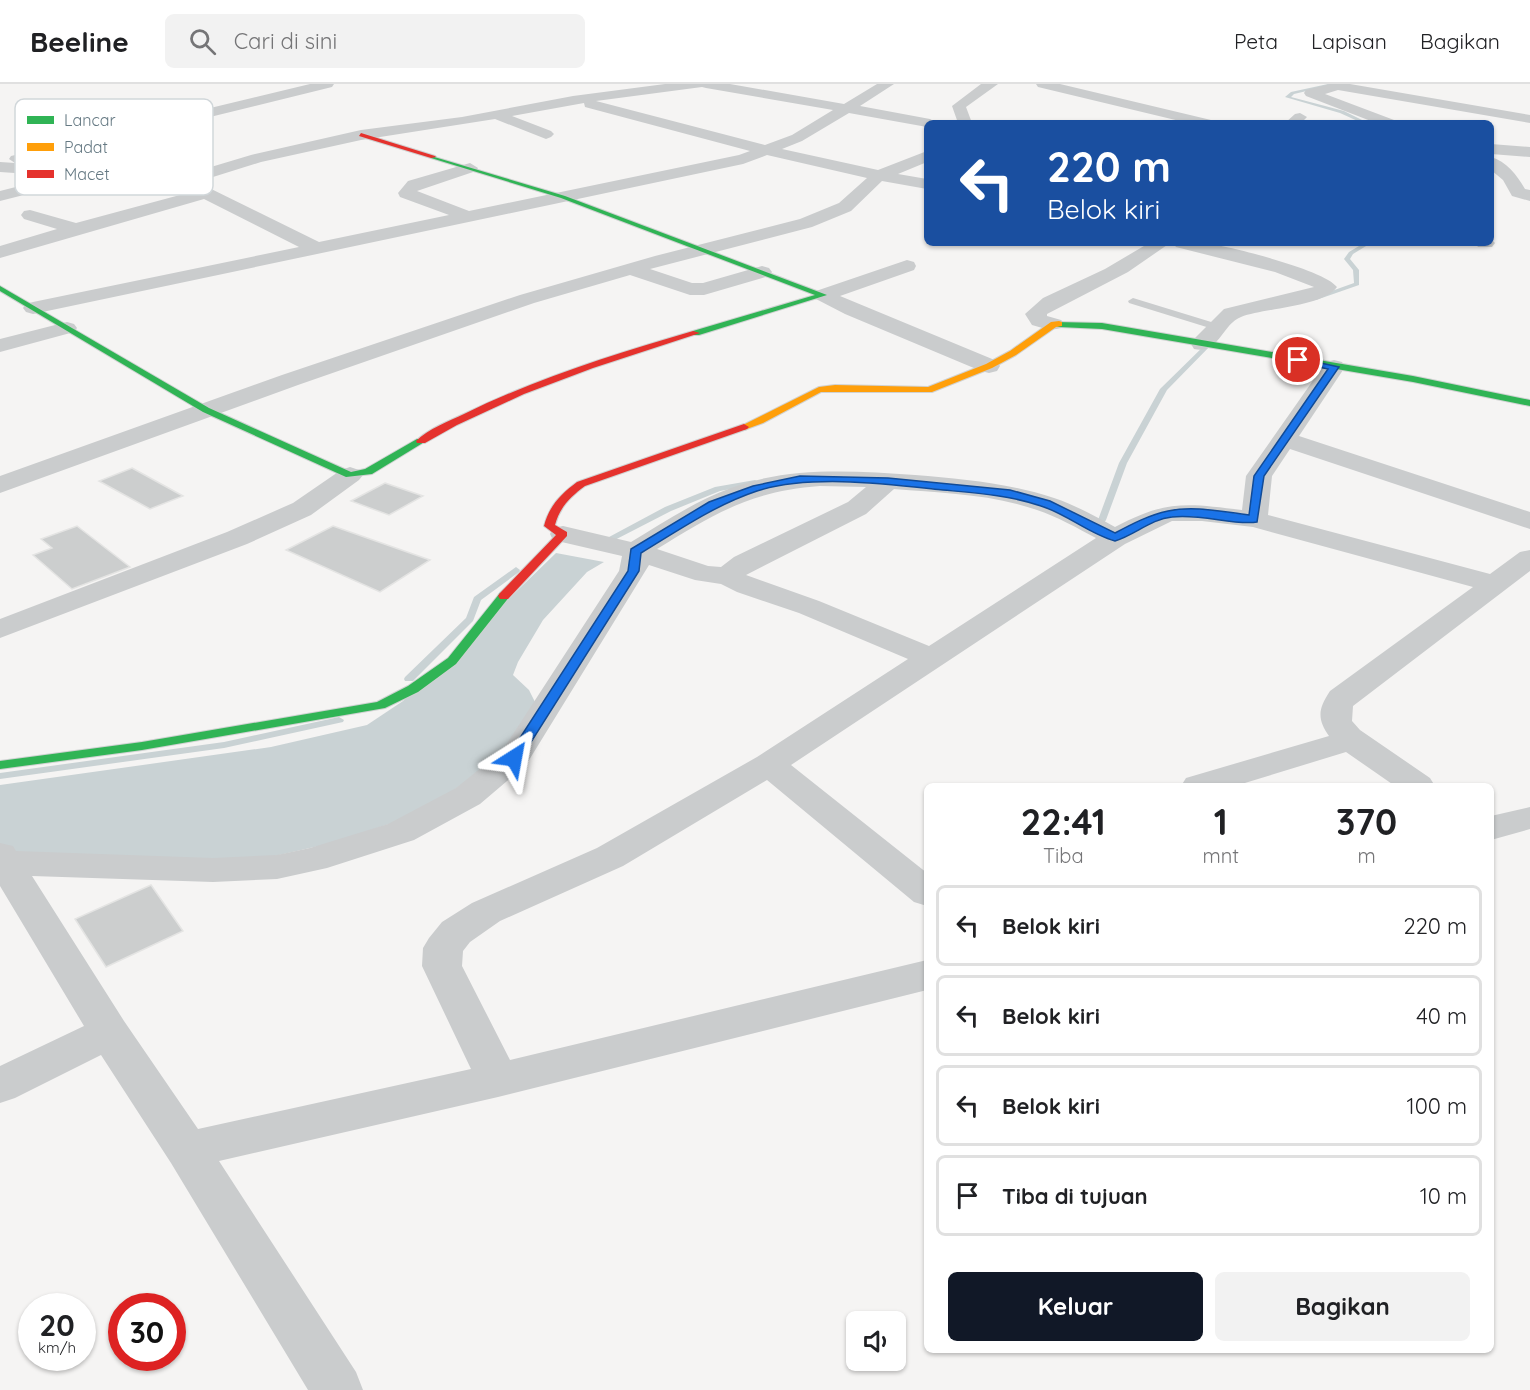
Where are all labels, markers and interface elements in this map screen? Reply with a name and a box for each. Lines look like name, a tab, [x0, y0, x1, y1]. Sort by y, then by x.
search box	[165, 14, 585, 68]
text: Beeline	[30, 24, 129, 59]
icon: search	[186, 25, 219, 58]
text: Cari di sini	[234, 27, 337, 55]
text: Peta	[1234, 28, 1278, 54]
text: Lapisan	[1311, 28, 1387, 54]
text: Bagikan	[1420, 28, 1500, 54]
legend	[15, 99, 213, 195]
text: Lancar	[64, 110, 116, 130]
text: Padat	[64, 137, 108, 157]
text: 220 m	[1047, 140, 1171, 193]
icon: left	[948, 144, 1026, 222]
text: Macet	[64, 164, 110, 184]
text: Belok kiri	[1047, 192, 1160, 226]
pin	[1272, 334, 1323, 385]
icon: arrive	[1281, 343, 1314, 376]
position arrow	[482, 726, 546, 790]
text: 22:41	[1021, 799, 1106, 844]
text: 1	[1214, 799, 1228, 844]
text: 370	[1336, 799, 1397, 844]
text: Tiba	[1043, 843, 1084, 868]
text: mnt	[1203, 843, 1239, 868]
text: m	[1357, 843, 1376, 868]
icon: left	[951, 909, 984, 942]
text: Belok kiri	[1002, 912, 1100, 940]
text: 220 m	[1403, 912, 1467, 940]
icon: left	[951, 999, 984, 1032]
text: Belok kiri	[1002, 1002, 1100, 1030]
text: 40 m	[1416, 1002, 1467, 1030]
icon: left	[951, 1089, 984, 1122]
text: Belok kiri	[1002, 1092, 1100, 1120]
text: 100 m	[1407, 1092, 1467, 1120]
icon: arrive	[951, 1179, 984, 1212]
text: Tiba di tujuan	[1002, 1182, 1148, 1210]
text: 10 m	[1420, 1182, 1467, 1210]
button: Keluar	[948, 1272, 1203, 1341]
button: Bagikan	[1215, 1272, 1470, 1341]
speed limit sign: 30	[108, 1293, 186, 1371]
text: 20	[39, 1306, 75, 1344]
map controls	[846, 1311, 906, 1371]
button: sound	[846, 1311, 906, 1371]
text: km/h	[38, 1338, 76, 1357]

